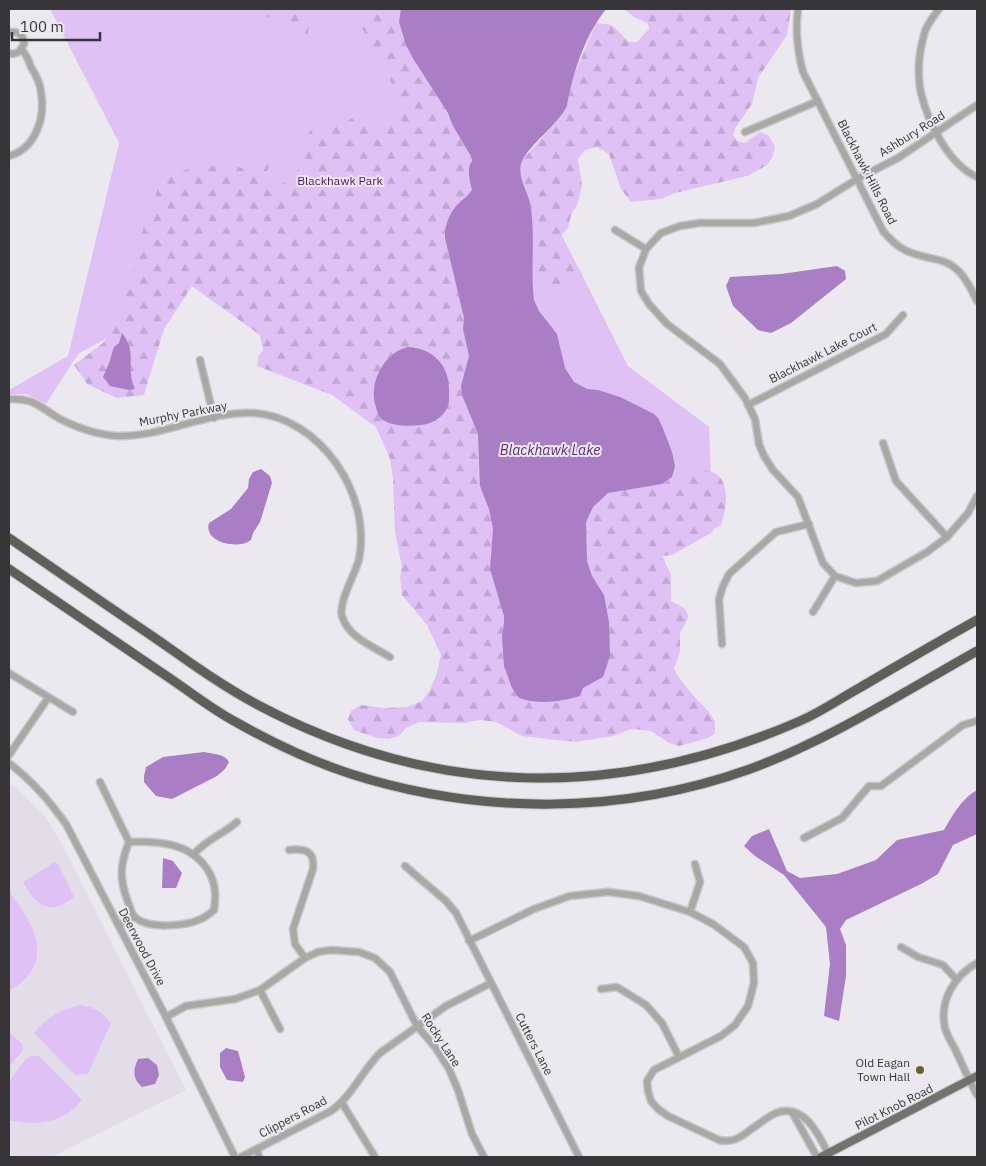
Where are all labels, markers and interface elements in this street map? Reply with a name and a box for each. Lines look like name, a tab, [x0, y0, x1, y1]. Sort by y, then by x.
scale bar	[12, 10, 100, 42]
text: 100 m	[20, 17, 64, 36]
street label: Ashbury Road	[876, 107, 948, 160]
street label: Blackhawk Hills Road	[835, 117, 900, 227]
park label: Blackhawk Park	[297, 173, 384, 188]
street label: Blackhawk Lake Court	[766, 319, 879, 386]
street label: Murphy Parkway	[138, 398, 228, 429]
water label: Blackhawk Lake	[500, 441, 600, 459]
street label: Deerwood Drive	[116, 905, 169, 989]
street label: Rocky Lane	[418, 1010, 465, 1070]
street label: Cutters Lane	[512, 1010, 557, 1078]
place label: Old Eagan Town Hall	[856, 1055, 910, 1084]
marker: Old Eagan Town Hall	[914, 1064, 926, 1076]
street label: Pilot Knob Road	[852, 1080, 935, 1133]
street label: Clippers Road	[256, 1092, 329, 1141]

